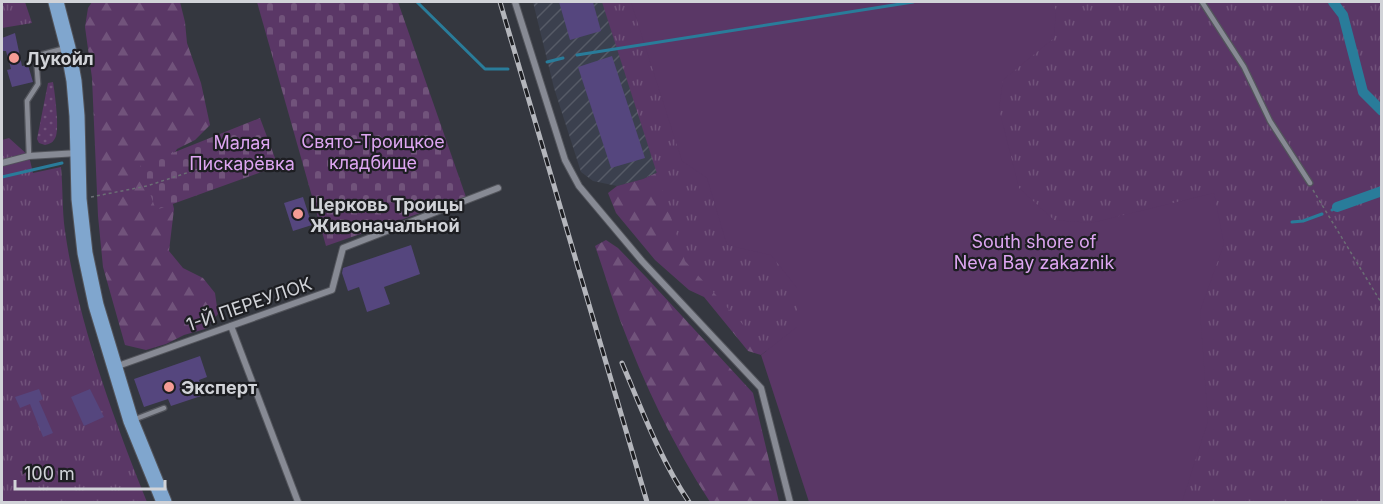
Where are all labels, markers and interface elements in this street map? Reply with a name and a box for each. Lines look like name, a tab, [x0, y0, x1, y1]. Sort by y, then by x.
place label: Лукойл	[26, 48, 94, 69]
marker: Лукойл	[7, 51, 21, 65]
park label: Свято-Троицкое кладбище	[301, 131, 445, 173]
park label: Малая Пискарёвка	[189, 132, 295, 174]
place label: Церковь Троицы Живоначальной	[310, 194, 463, 236]
marker: Церковь Троицы Живоначальной	[291, 207, 305, 221]
park label: South shore of Neva Bay zakaznik	[954, 231, 1114, 273]
street label: 1-Й ПЕРЕУЛОК	[183, 272, 315, 335]
place label: Эксперт	[181, 377, 257, 398]
marker: Эксперт	[162, 380, 176, 394]
scale bar	[15, 453, 165, 491]
text: 100 m	[24, 463, 75, 484]

